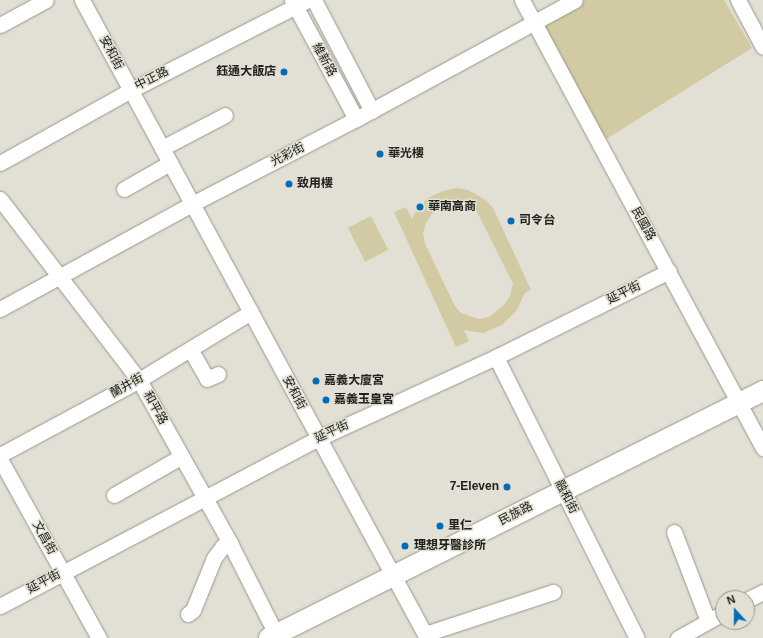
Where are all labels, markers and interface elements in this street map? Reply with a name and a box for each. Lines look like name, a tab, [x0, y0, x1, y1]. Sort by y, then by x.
street label: 安和街	[96, 34, 126, 72]
street label: 維新路	[309, 41, 339, 79]
street label: 中正路	[133, 64, 171, 94]
place label: 鈺通大飯店	[216, 65, 276, 79]
marker: 鈺通大飯店	[279, 67, 289, 77]
street label: 光彩街	[269, 140, 307, 170]
place label: 華光樓	[388, 147, 424, 161]
marker: 華光樓	[375, 149, 385, 159]
place label: 致用樓	[297, 177, 333, 191]
marker: 致用樓	[284, 179, 294, 189]
place label: 華南高商	[428, 200, 476, 214]
marker: 華南高商	[415, 202, 425, 212]
street label: 民國路	[628, 205, 658, 243]
place label: 司令台	[519, 214, 555, 228]
marker: 司令台	[506, 216, 516, 226]
street label: 延平街	[605, 279, 643, 307]
street label: 蘭井街	[108, 371, 146, 401]
street label: 安和街	[279, 374, 309, 412]
place label: 嘉義大廈宮	[324, 374, 384, 388]
marker: 嘉義大廈宮	[311, 376, 321, 386]
street label: 和平路	[140, 389, 170, 427]
place label: 嘉義玉皇宮	[334, 393, 394, 407]
marker: 嘉義玉皇宮	[321, 395, 331, 405]
street label: 延平街	[313, 418, 351, 446]
street label: 融和街	[551, 478, 581, 516]
place label: 7-Eleven	[450, 480, 499, 494]
marker: 7-Eleven	[502, 482, 512, 492]
street label: 民族路	[497, 499, 535, 529]
street label: 文昌街	[29, 519, 59, 557]
place label: 里仁	[448, 519, 472, 533]
marker: 里仁	[435, 521, 445, 531]
place label: 理想牙醫診所	[414, 539, 486, 553]
marker: 理想牙醫診所	[399, 540, 411, 552]
street label: 延平街	[25, 567, 63, 597]
north arrow	[715, 590, 755, 630]
text: N	[725, 593, 737, 607]

